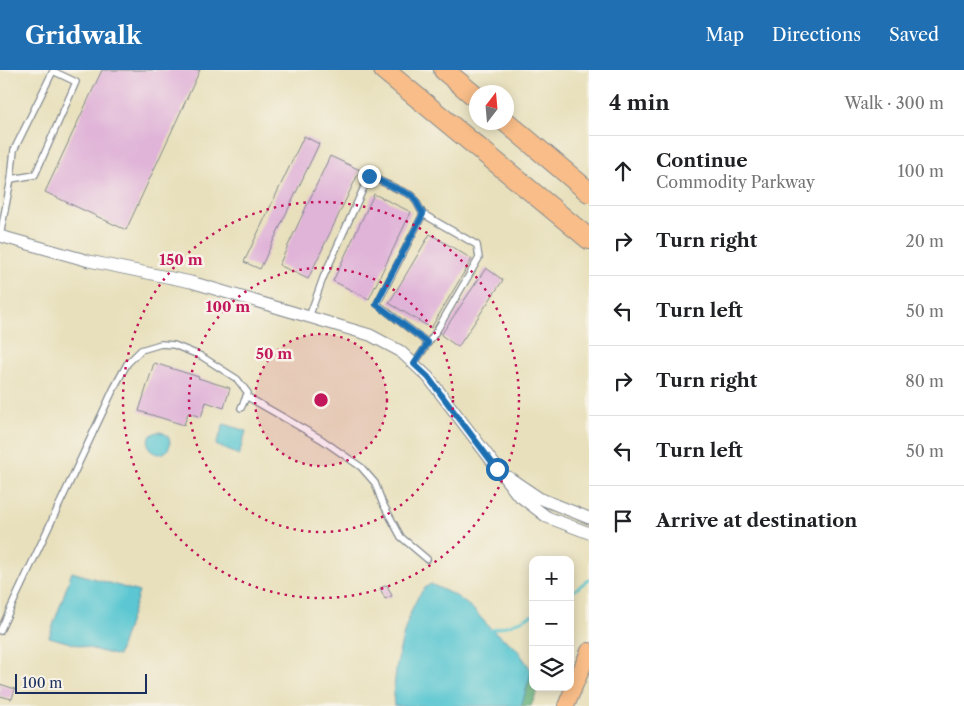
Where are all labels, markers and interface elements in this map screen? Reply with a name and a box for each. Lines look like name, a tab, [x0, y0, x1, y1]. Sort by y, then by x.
text: Gridwalk	[25, 21, 142, 50]
text: Map	[705, 24, 744, 46]
text: Directions	[772, 24, 861, 46]
text: Saved	[889, 24, 939, 46]
north arrow	[469, 85, 514, 130]
text: 4 min	[609, 90, 670, 115]
text: Walk · 300 m	[845, 93, 944, 113]
text: Continue	[656, 149, 748, 172]
icon: ahead	[609, 157, 637, 185]
text: 100 m	[898, 161, 944, 181]
route end	[358, 165, 381, 188]
text: Commodity Parkway	[656, 172, 815, 192]
icon: right	[609, 227, 637, 255]
text: Turn right	[656, 229, 757, 252]
text: 20 m	[905, 231, 944, 251]
text: 150 m	[159, 250, 203, 269]
text: 100 m	[206, 297, 250, 316]
icon: left	[609, 297, 637, 325]
text: Turn left	[656, 299, 743, 322]
text: 50 m	[906, 301, 944, 321]
text: 50 m	[256, 344, 292, 363]
icon: right	[609, 367, 637, 395]
text: Turn right	[656, 369, 757, 392]
text: 80 m	[905, 371, 944, 391]
centre of rings	[312, 391, 330, 409]
icon: left	[609, 437, 637, 465]
text: Turn left	[656, 439, 743, 462]
text: 50 m	[906, 441, 944, 461]
route start	[486, 458, 509, 481]
icon: arrive	[609, 507, 637, 535]
text: Arrive at destination	[656, 509, 857, 532]
map controls	[529, 556, 574, 691]
button: +	[529, 556, 574, 601]
button: −	[529, 601, 574, 646]
button: layers	[529, 646, 574, 691]
scale bar	[15, 671, 148, 694]
text: 100 m	[22, 674, 62, 692]

